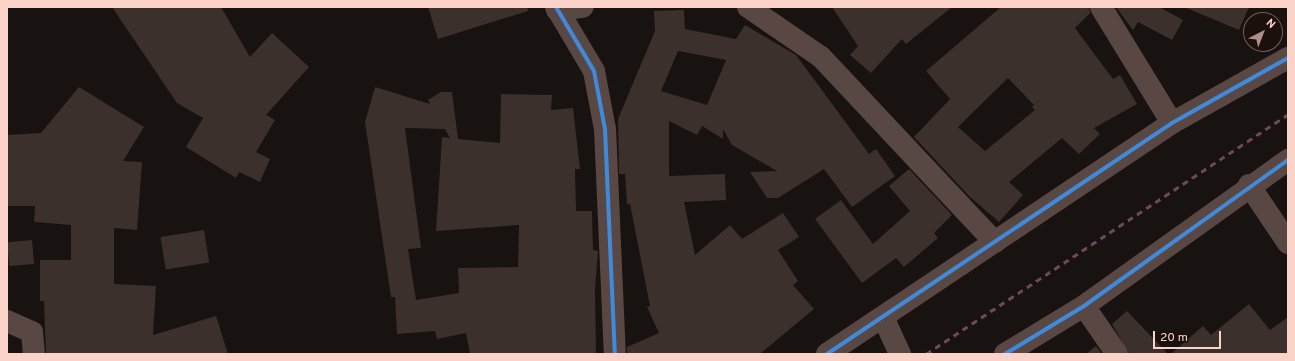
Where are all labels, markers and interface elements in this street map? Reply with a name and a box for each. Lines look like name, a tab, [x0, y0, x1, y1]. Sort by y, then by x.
north arrow	[1243, 12, 1283, 52]
text: N	[1263, 16, 1278, 32]
scale bar	[1155, 323, 1223, 349]
text: 20 m	[1160, 330, 1188, 346]

